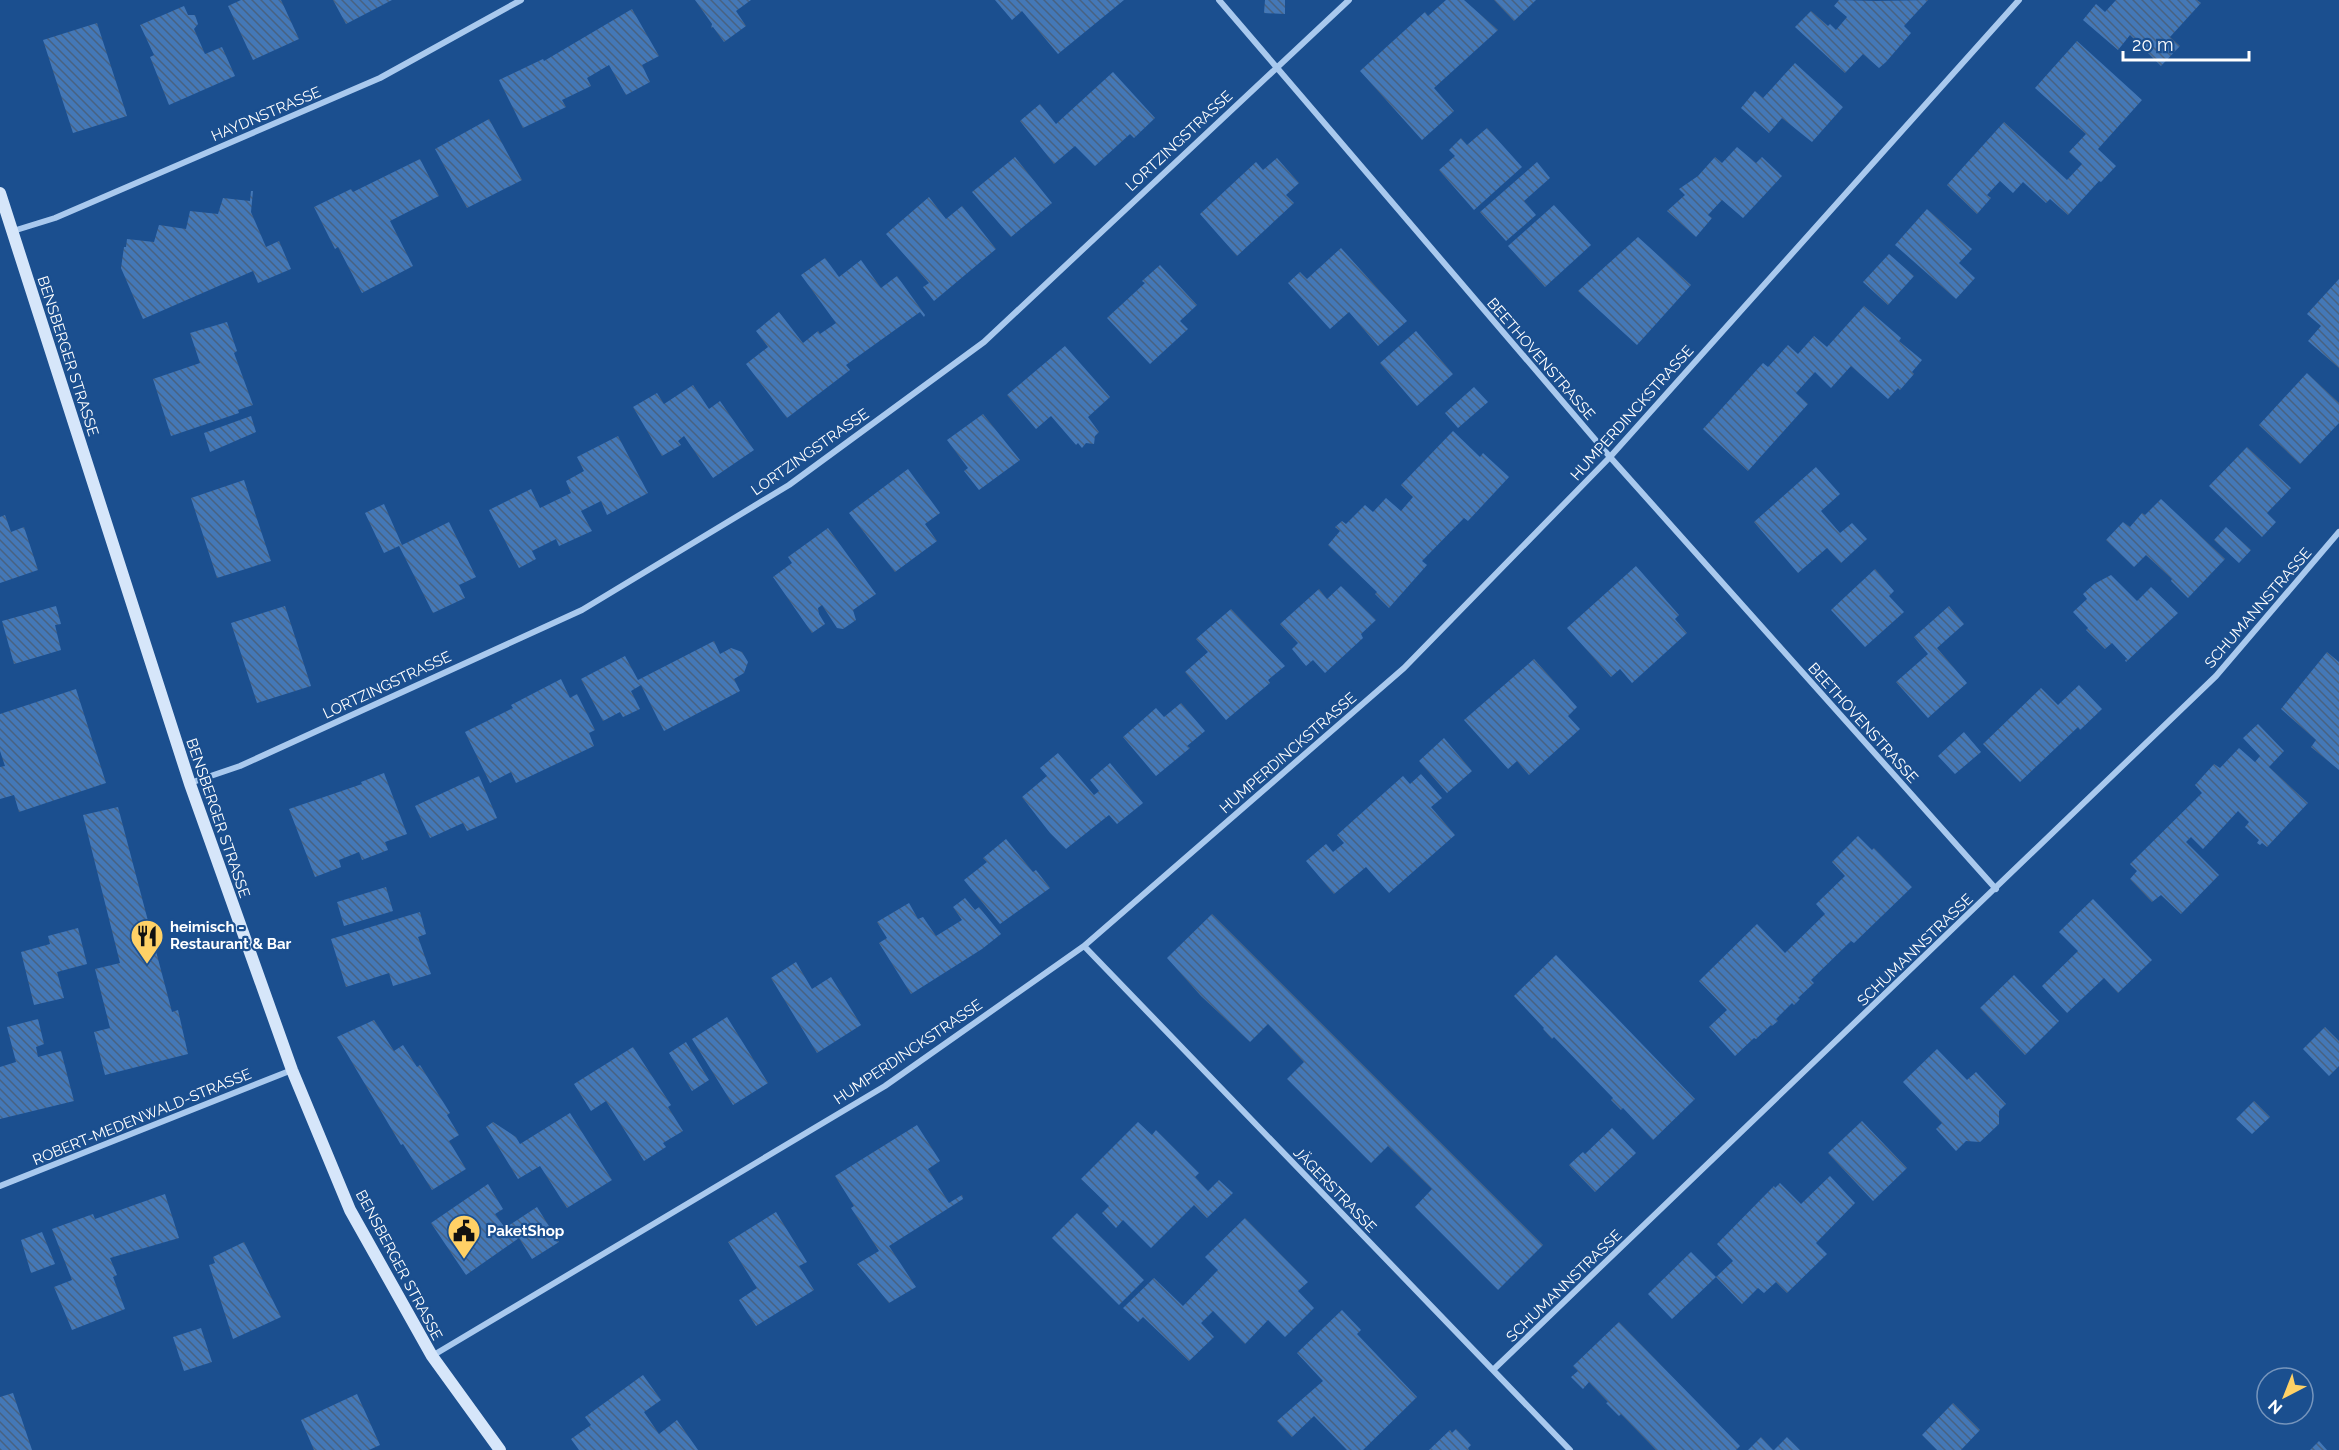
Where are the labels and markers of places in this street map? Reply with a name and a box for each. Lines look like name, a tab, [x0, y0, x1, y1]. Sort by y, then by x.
restaurant icon: heimisch - Restaurant & Bar	[129, 918, 165, 965]
place label: heimisch - Restaurant & Bar	[170, 918, 292, 953]
public building icon: PaketShop	[446, 1213, 482, 1260]
place label: PaketShop	[487, 1222, 565, 1240]

